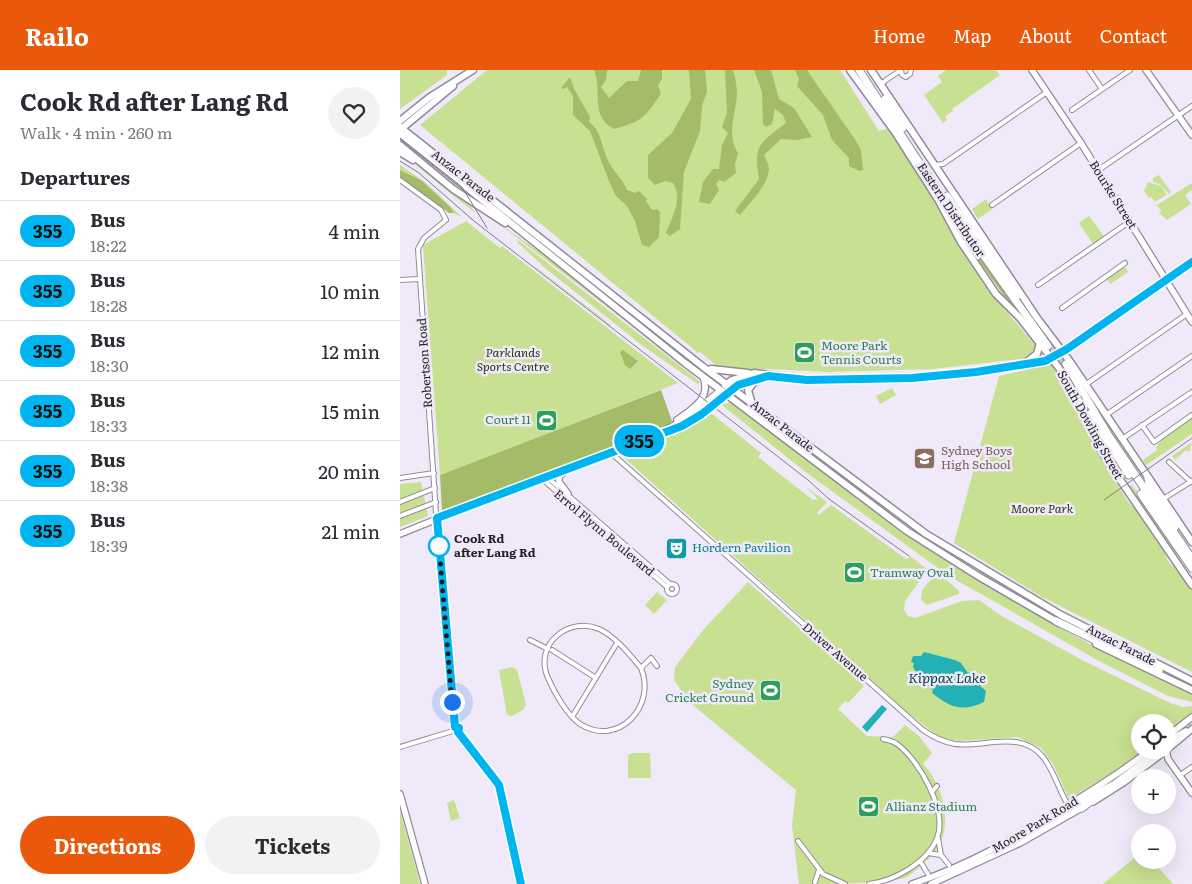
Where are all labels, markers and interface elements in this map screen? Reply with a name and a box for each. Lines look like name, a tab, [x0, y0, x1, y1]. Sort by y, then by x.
text: Railo	[25, 18, 89, 53]
text: Home	[873, 22, 925, 49]
text: Map	[953, 22, 991, 49]
text: About	[1019, 22, 1072, 49]
text: Contact	[1100, 22, 1167, 49]
text: Cook Rd after Lang Rd	[20, 83, 289, 118]
button: heart	[328, 87, 380, 139]
text: Walk · 4 min · 260 m	[20, 120, 173, 144]
street label: Anzac Parade	[428, 145, 499, 206]
street label: Bourke Street	[1086, 157, 1142, 232]
street label: Eastern Distributor	[913, 159, 990, 261]
text: Departures	[20, 163, 130, 191]
text: Bus	[90, 205, 125, 233]
text: 355	[33, 217, 62, 244]
text: 4 min	[328, 217, 380, 245]
text: 18:22	[90, 233, 127, 257]
text: Bus	[90, 265, 125, 293]
text: 355	[33, 277, 62, 304]
text: 10 min	[320, 277, 380, 305]
text: 18:28	[90, 293, 127, 317]
street label: Robertson Road	[412, 317, 436, 409]
text: Bus	[90, 325, 125, 353]
place label: Moore Park Tennis Courts	[821, 336, 902, 368]
text: 355	[33, 337, 62, 364]
text: 12 min	[321, 337, 380, 365]
sports icon: Moore Park Tennis Courts	[793, 341, 817, 365]
park label: Parklands Sports Centre	[477, 343, 550, 375]
text: 18:30	[90, 353, 128, 377]
street label: South Dowling Street	[1053, 367, 1128, 482]
text: Bus	[90, 385, 125, 413]
street label: Anzac Parade	[747, 395, 818, 456]
text: 355	[33, 397, 62, 424]
text: 15 min	[321, 397, 380, 425]
sports icon: Court 11	[535, 408, 559, 432]
place label: Court 11	[485, 410, 531, 428]
text: 18:33	[90, 413, 127, 437]
line badge: 355	[610, 425, 668, 457]
text: 355	[624, 427, 654, 454]
place label: Sydney Boys High School	[941, 441, 1013, 473]
text: Bus	[90, 445, 125, 473]
school or university icon: Sydney Boys High School	[913, 446, 937, 470]
text: 355	[33, 457, 62, 484]
text: 20 min	[318, 457, 380, 485]
text: 18:38	[90, 473, 128, 497]
street label: Errol Flynn Boulevard	[550, 485, 659, 580]
park label: Moore Park	[1011, 499, 1074, 517]
text: Bus	[90, 505, 125, 533]
text: 355	[33, 517, 62, 544]
text: 21 min	[321, 517, 380, 545]
place label: Cook Rd after Lang Rd	[454, 529, 536, 561]
text: 18:39	[90, 533, 128, 557]
marker: Cook Rd after Lang Rd	[428, 535, 450, 557]
theatre icon: Hordern Pavilion	[664, 536, 688, 560]
place label: Hordern Pavilion	[692, 538, 791, 556]
sports icon: Tramway Oval	[842, 561, 866, 585]
place label: Tramway Oval	[870, 563, 954, 581]
street label: Driver Avenue	[799, 618, 872, 685]
street label: Anzac Parade	[1083, 619, 1160, 669]
water label: Kippax Lake	[908, 667, 986, 687]
place label: Sydney Cricket Ground	[665, 674, 755, 706]
sports icon: Sydney Cricket Ground	[758, 679, 782, 703]
your location	[440, 690, 465, 715]
map controls	[1131, 714, 1176, 869]
button: locate	[1131, 714, 1176, 759]
button: +	[1131, 769, 1176, 814]
street label: Moore Park Road	[988, 791, 1082, 857]
sports icon: Allianz Stadium	[857, 795, 881, 819]
place label: Allianz Stadium	[885, 797, 978, 815]
button: Directions	[20, 816, 195, 874]
button: Tickets	[205, 816, 380, 874]
button: −	[1131, 824, 1176, 869]

